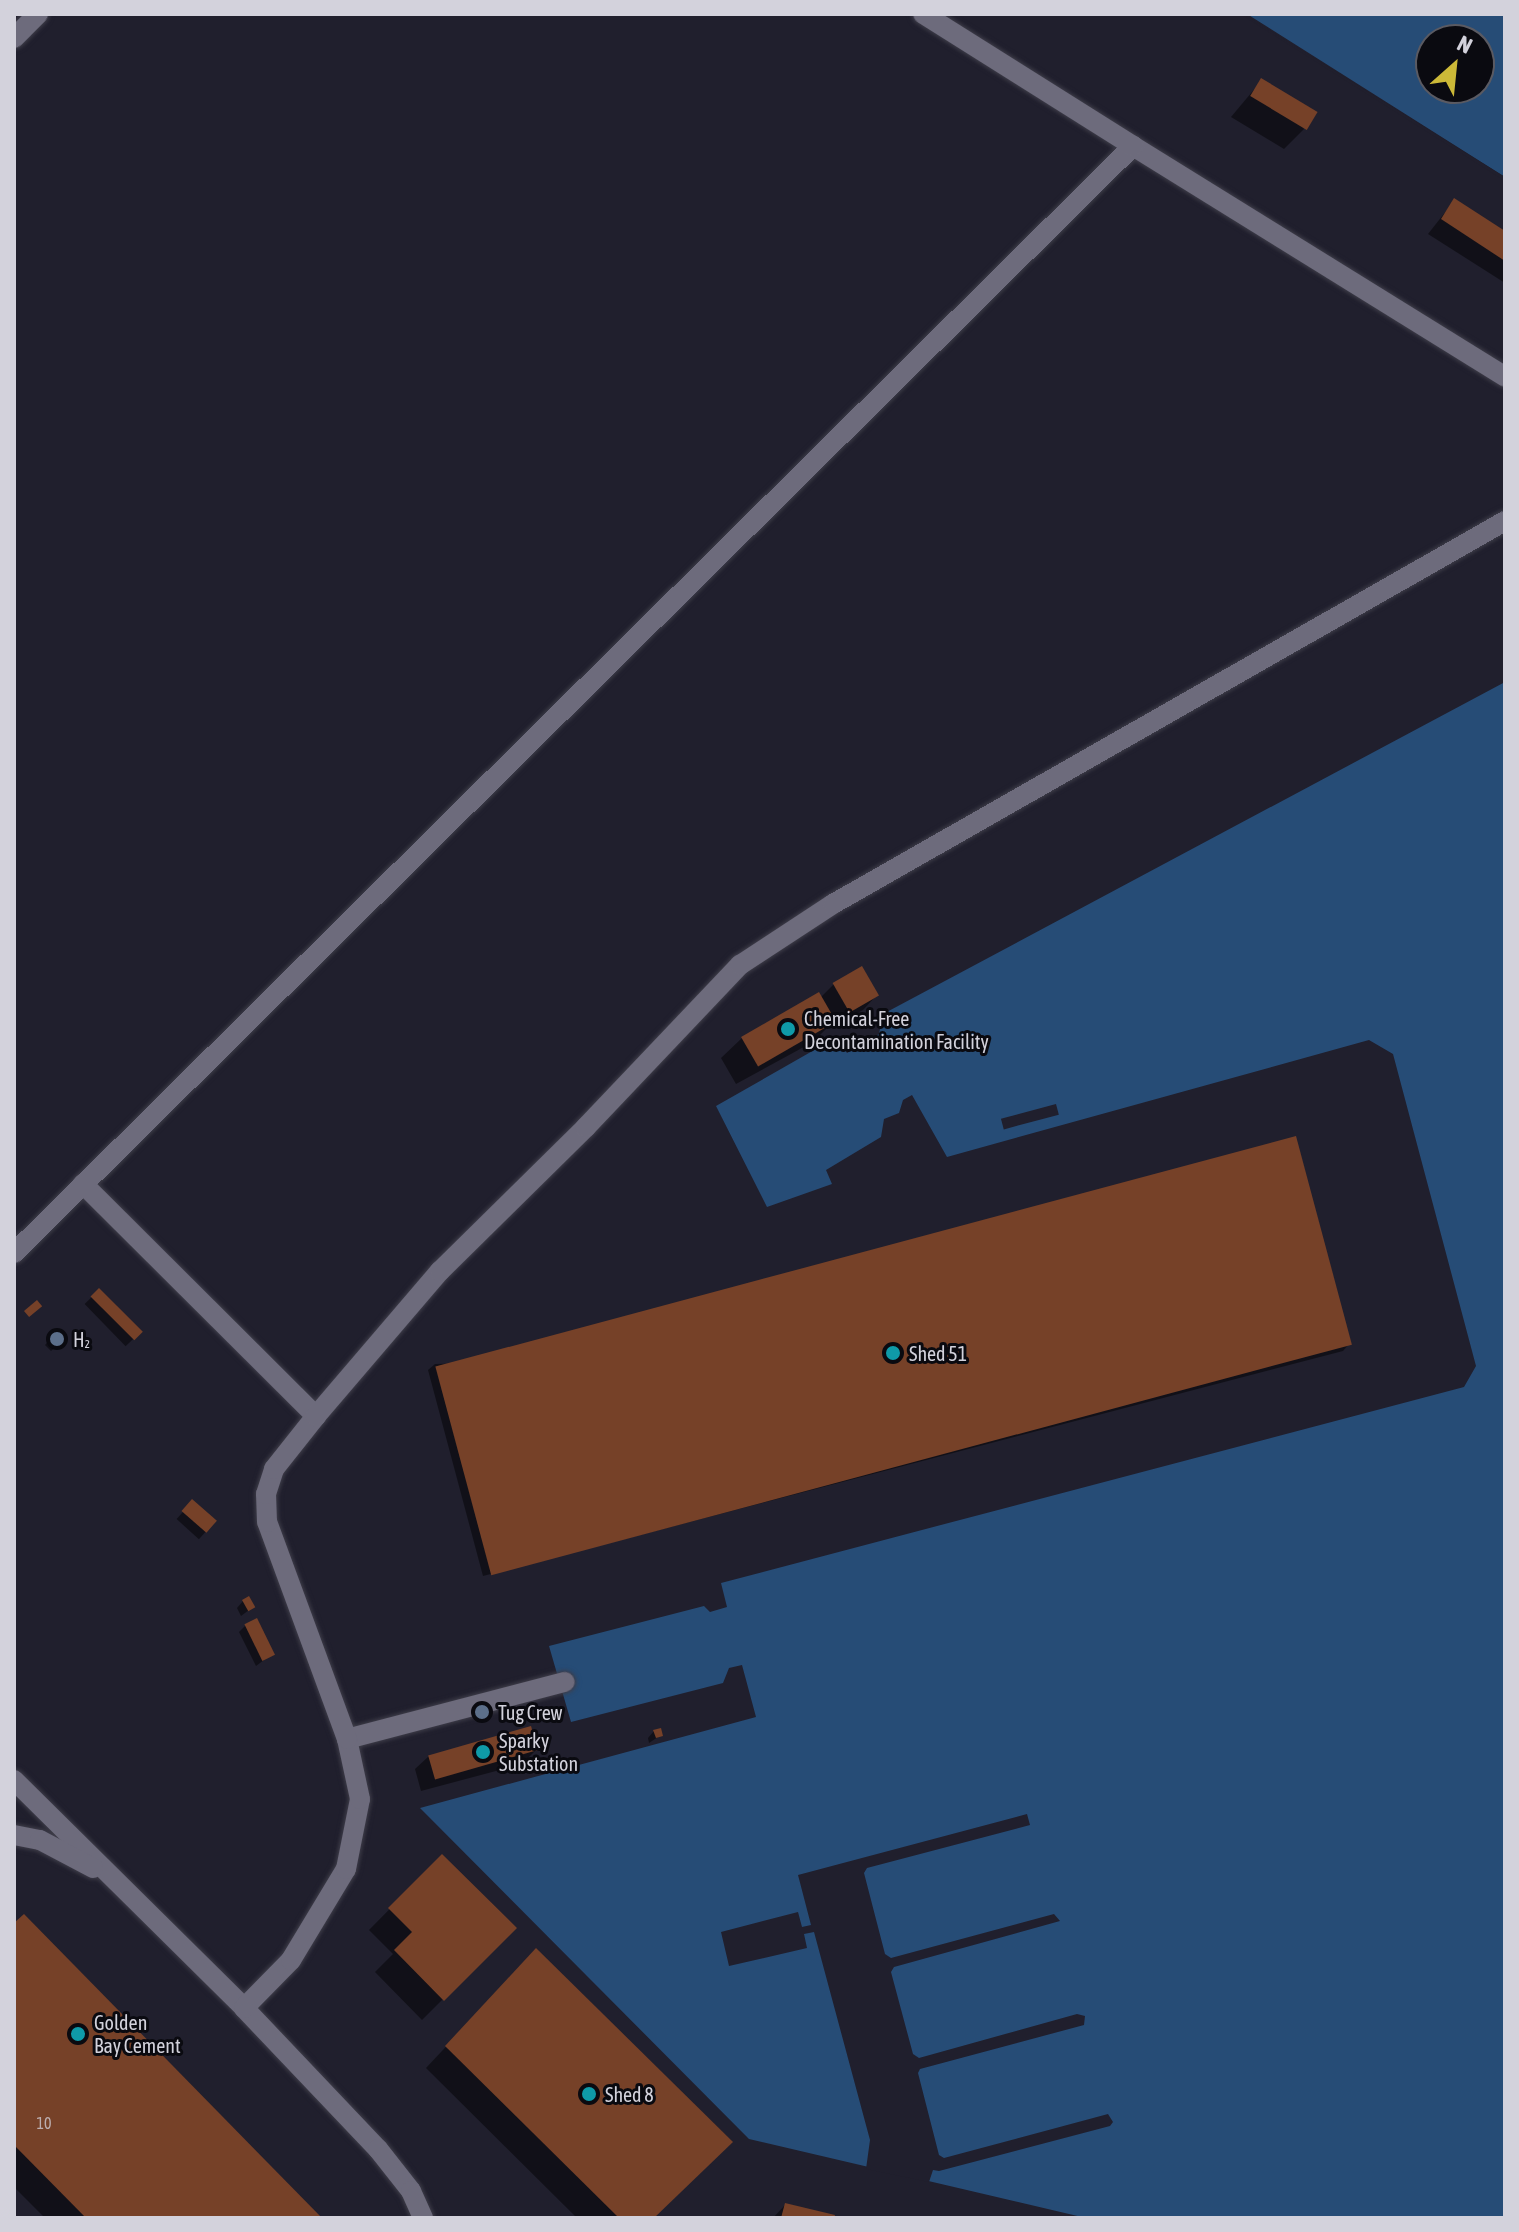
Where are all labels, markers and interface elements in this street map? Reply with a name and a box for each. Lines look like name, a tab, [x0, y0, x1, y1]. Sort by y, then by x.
north arrow	[1415, 24, 1495, 104]
text: N	[1453, 30, 1477, 59]
place label: Chemical-Free Decontamination Facility	[804, 1006, 989, 1053]
marker: Chemical-Free Decontamination Facility	[779, 1020, 797, 1038]
place label: H₂	[73, 1327, 90, 1351]
marker: H₂	[48, 1330, 66, 1348]
place label: Shed 51	[909, 1341, 967, 1365]
marker: Shed 51	[884, 1344, 902, 1362]
place label: Tug Crew	[498, 1700, 562, 1724]
marker: Tug Crew	[473, 1703, 491, 1721]
place label: Sparky Substation	[499, 1728, 578, 1775]
marker: Sparky Substation	[474, 1743, 492, 1761]
place label: Golden Bay Cement	[94, 2010, 181, 2057]
marker: Golden Bay Cement	[69, 2025, 87, 2043]
place label: Shed 8	[605, 2082, 654, 2106]
marker: Shed 8	[580, 2085, 598, 2103]
house number: 10	[36, 2113, 52, 2133]

